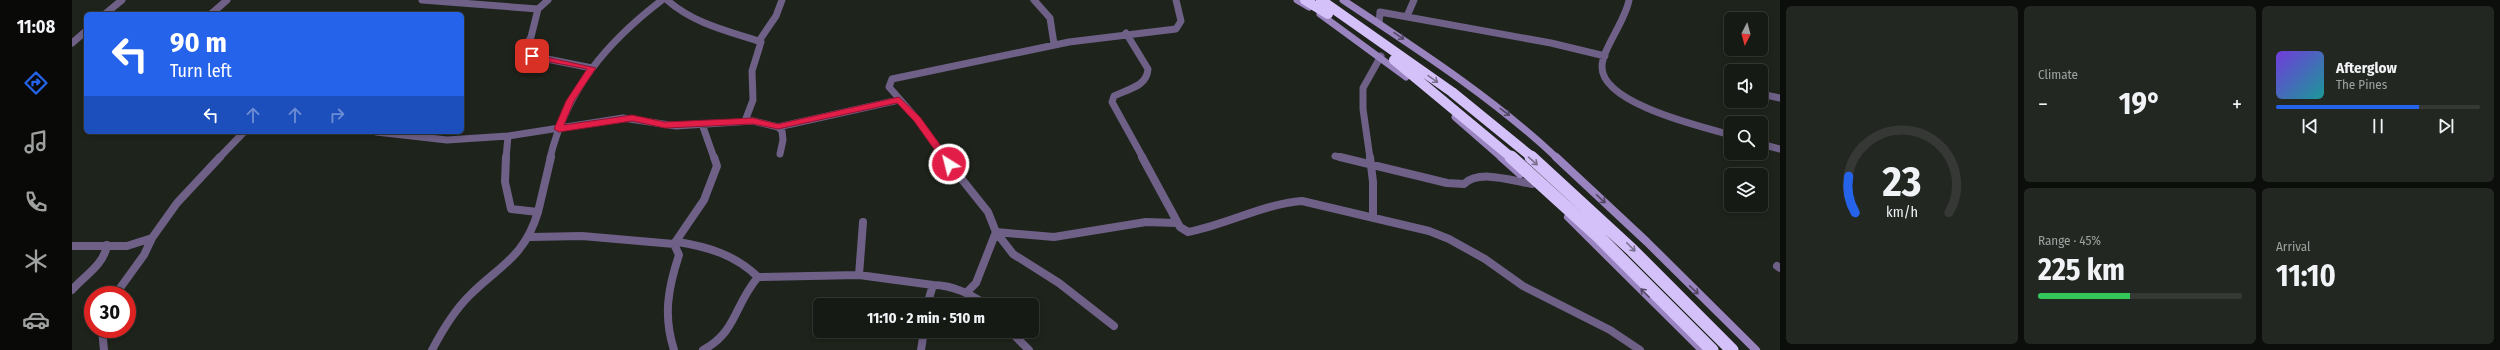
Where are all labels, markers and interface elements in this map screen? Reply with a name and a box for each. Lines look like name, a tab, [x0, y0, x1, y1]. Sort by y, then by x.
north arrow	[1724, 12, 1768, 56]
map controls	[1724, 12, 1768, 212]
text: 11:08	[17, 16, 55, 38]
text: 90 m	[170, 26, 227, 59]
icon: left	[104, 28, 156, 80]
one-way arrow	[1393, 33, 1405, 41]
pin	[515, 39, 549, 73]
icon: arrive	[521, 45, 543, 67]
text: Afterglow	[2336, 59, 2397, 77]
text: Turn left	[170, 60, 232, 82]
button: sound	[1724, 64, 1768, 108]
text: Climate	[2038, 67, 2078, 82]
icon: directions	[22, 69, 50, 97]
one-way arrow	[1427, 75, 1438, 83]
text: The Pines	[2336, 77, 2387, 92]
text: 19°	[2119, 86, 2161, 122]
text: −	[2038, 91, 2048, 118]
text: +	[2232, 91, 2242, 118]
icon: left	[200, 104, 222, 126]
icon: ahead	[242, 104, 264, 126]
icon: ahead	[284, 104, 306, 126]
icon: right	[326, 104, 348, 126]
one-way arrow	[1499, 108, 1510, 116]
icon: previous	[2299, 115, 2321, 137]
icon: pause	[2367, 115, 2389, 137]
icon: next	[2435, 115, 2457, 137]
button: search	[1724, 116, 1768, 160]
icon: music	[22, 128, 50, 156]
position arrow	[928, 143, 970, 185]
one-way arrow	[1528, 156, 1538, 165]
text: 23	[1882, 157, 1921, 207]
button: layers	[1724, 168, 1768, 212]
icon: phone	[22, 188, 50, 216]
one-way arrow	[1596, 194, 1606, 204]
text: km/h	[1886, 204, 1918, 221]
text: Range · 45%	[2038, 233, 2101, 248]
text: Arrival	[2276, 239, 2310, 254]
one-way arrow	[1626, 242, 1636, 252]
icon: climate	[22, 247, 50, 275]
text: 225 km	[2038, 252, 2125, 288]
text: 11:10	[2276, 258, 2336, 294]
one-way arrow	[1689, 285, 1699, 295]
speed limit sign: 30	[84, 286, 136, 338]
one-way arrow	[1640, 288, 1650, 297]
icon: car	[22, 306, 50, 334]
text: 11:10 · 2 min · 510 m	[867, 309, 985, 327]

